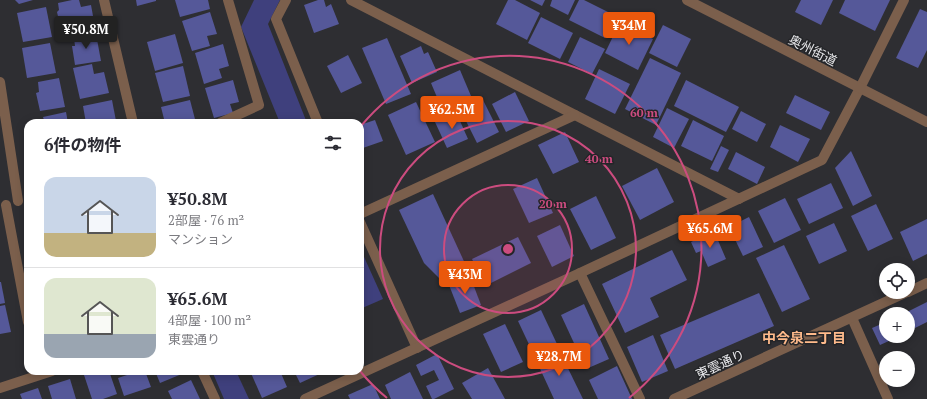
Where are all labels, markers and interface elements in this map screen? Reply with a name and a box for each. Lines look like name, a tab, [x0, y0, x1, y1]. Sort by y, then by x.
pin: ¥34M	[605, 12, 653, 46]
pin: ¥50.8M	[53, 16, 119, 50]
text: ¥34M	[612, 16, 646, 34]
text: ¥50.8M	[63, 20, 109, 38]
street label: 奥州街道	[786, 30, 840, 70]
pin: ¥62.5M	[419, 96, 485, 130]
text: ¥62.5M	[429, 100, 475, 118]
text: 60 m	[630, 105, 658, 120]
icon: filters	[322, 132, 344, 154]
text: 6件の物件	[44, 133, 122, 156]
text: 40 m	[585, 151, 613, 166]
text: ¥50.8M	[168, 187, 227, 210]
icon: home	[76, 193, 124, 241]
text: 20 m	[539, 196, 567, 211]
text: 2部屋 · 76 m²	[168, 211, 244, 229]
pin: ¥65.6M	[677, 215, 743, 249]
text: ¥65.6M	[687, 219, 733, 237]
text: マンション	[168, 230, 233, 248]
centre of rings	[501, 242, 515, 256]
pin: ¥43M	[441, 261, 489, 295]
map controls	[879, 263, 915, 387]
button: locate	[879, 263, 915, 299]
text: ¥43M	[448, 265, 482, 283]
text: ¥65.6M	[168, 287, 227, 310]
icon: home	[76, 294, 124, 342]
button: +	[879, 307, 915, 343]
text: 4部屋 · 100 m²	[168, 311, 251, 329]
district label: 中今泉二丁目	[762, 328, 846, 347]
text: 東雲通り	[168, 330, 220, 348]
pin: ¥28.7M	[526, 343, 592, 377]
street label: 東雲通り	[693, 345, 747, 383]
text: ¥28.7M	[536, 347, 582, 365]
button: −	[879, 351, 915, 387]

